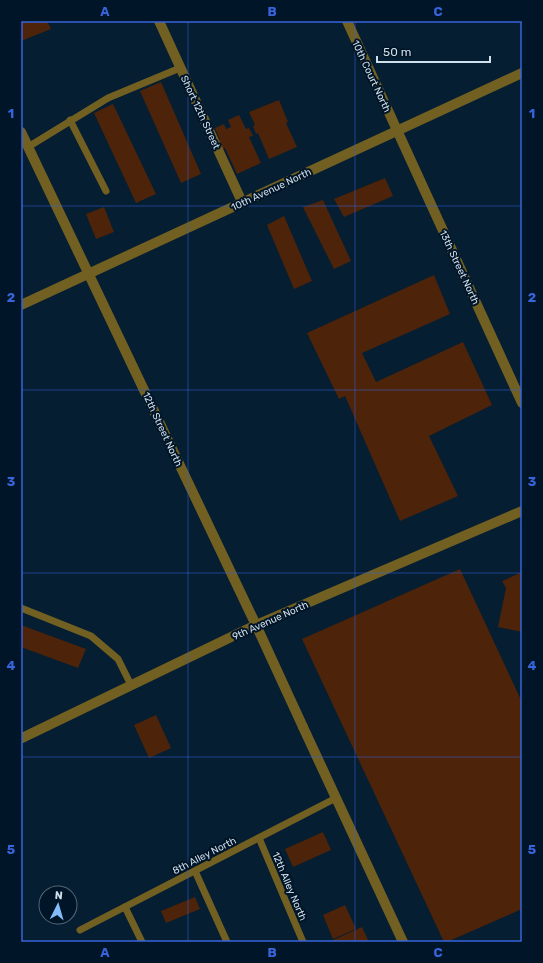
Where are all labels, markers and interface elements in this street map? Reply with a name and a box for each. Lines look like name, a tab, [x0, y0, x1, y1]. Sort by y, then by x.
text: A	[100, 4, 110, 19]
text: B	[267, 4, 277, 19]
text: C	[433, 4, 443, 19]
street label: 10th Court North	[349, 38, 393, 114]
scale bar	[377, 38, 490, 64]
text: 50 m	[383, 45, 411, 59]
street label: Short 12th Street	[178, 74, 222, 151]
text: 1	[8, 106, 14, 121]
text: 1	[529, 106, 535, 121]
street label: 10th Avenue North	[230, 166, 313, 214]
street label: 13th Street North	[437, 228, 482, 306]
text: 2	[7, 290, 15, 305]
text: 2	[528, 290, 536, 305]
street label: 12th Street North	[140, 390, 185, 468]
text: 3	[7, 474, 16, 489]
text: 3	[528, 474, 537, 489]
street label: 9th Avenue North	[230, 599, 310, 643]
text: 4	[7, 658, 16, 673]
text: 4	[528, 658, 537, 673]
street label: 8th Alley North	[171, 835, 238, 877]
text: 5	[7, 842, 15, 857]
text: 5	[528, 842, 536, 857]
street label: 12th Alley North	[269, 850, 309, 923]
north arrow	[38, 885, 78, 925]
text: N	[54, 889, 63, 902]
text: A	[100, 945, 110, 960]
text: B	[267, 945, 277, 960]
text: C	[433, 945, 443, 960]

